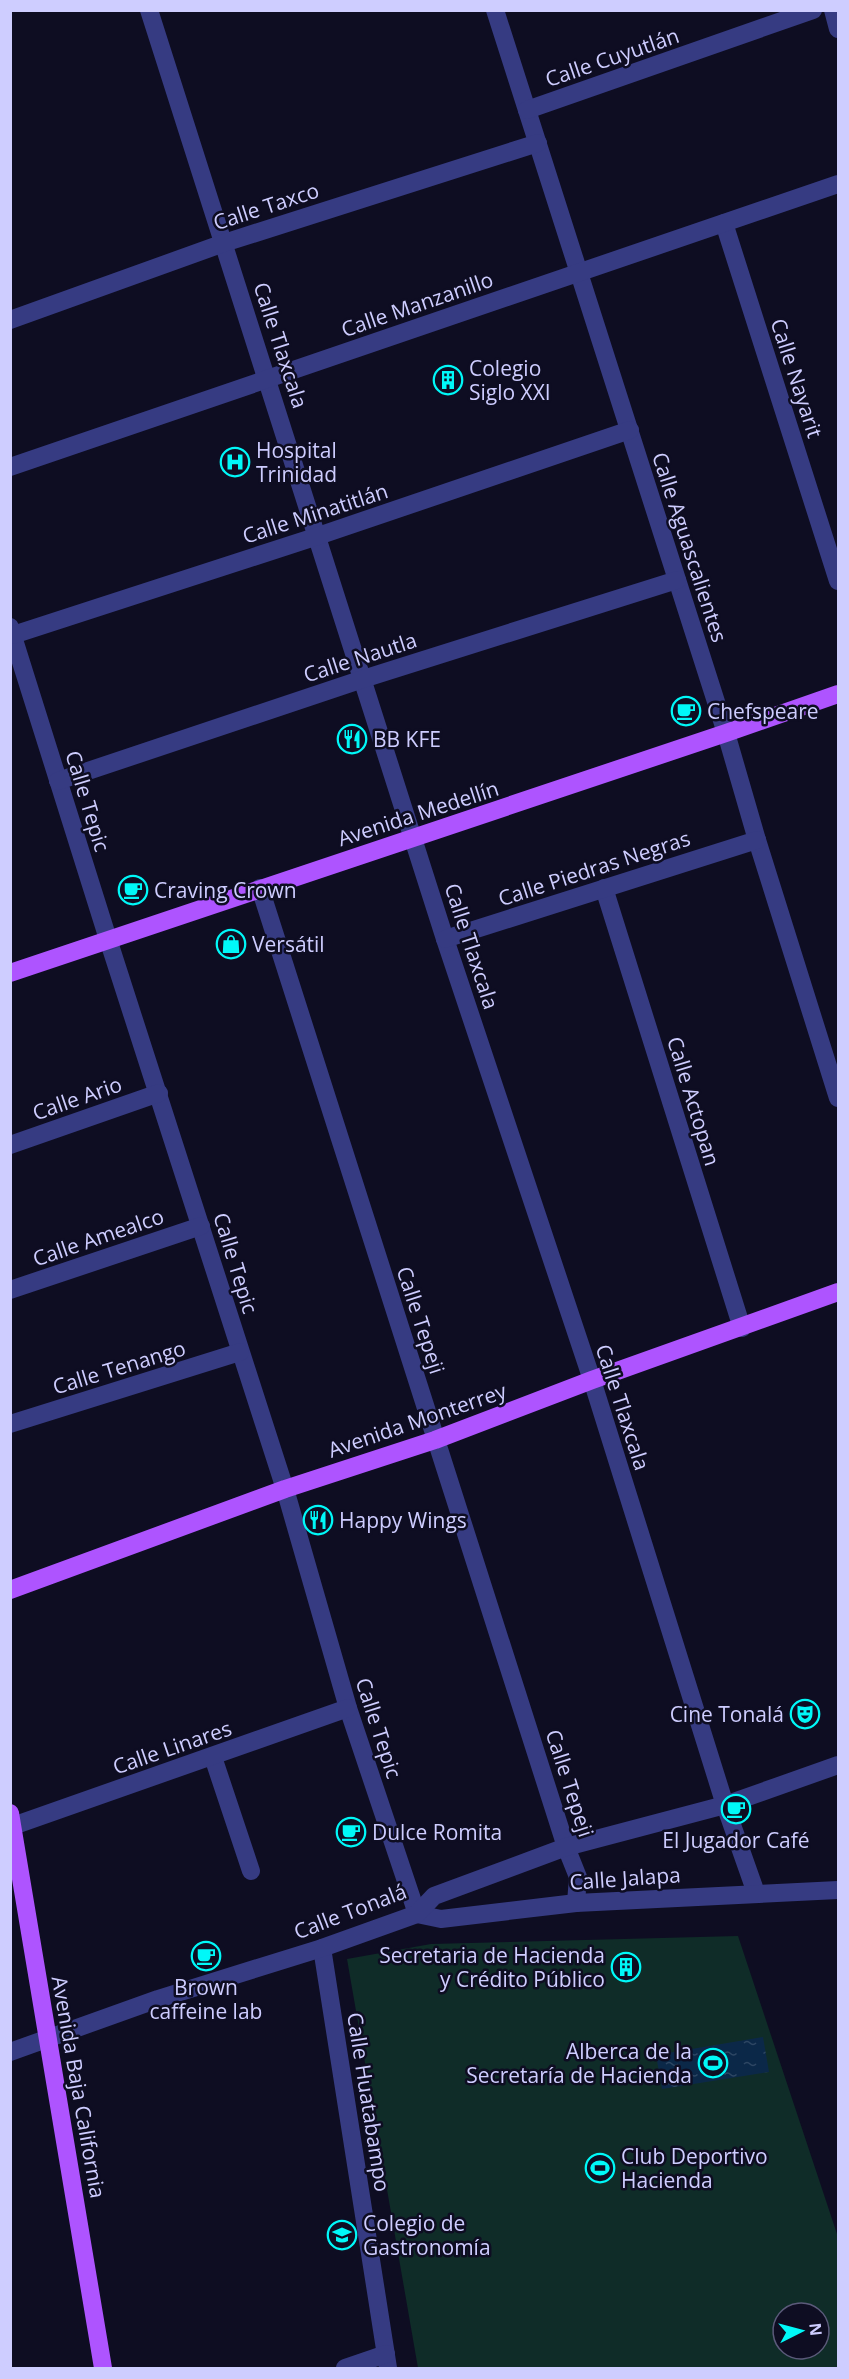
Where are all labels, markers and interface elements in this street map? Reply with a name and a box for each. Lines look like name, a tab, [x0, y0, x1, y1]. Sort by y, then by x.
street label: Calle Cuyutlán	[541, 21, 683, 93]
street label: Calle Taxco	[210, 176, 322, 236]
street label: Calle Manzanillo	[337, 265, 497, 343]
street label: Calle Tlaxcala	[247, 278, 315, 412]
street label: Calle Nayarit	[765, 315, 829, 441]
place label: Colegio Siglo XXI	[469, 354, 551, 406]
building icon: Colegio Siglo XXI	[432, 364, 464, 396]
place label: Hospital Trinidad	[256, 436, 337, 488]
hospital icon: Hospital Trinidad	[219, 446, 251, 478]
street label: Calle Aguascalientes	[646, 448, 734, 646]
street label: Calle Minatitlán	[239, 476, 391, 550]
street label: Calle Nautla	[300, 626, 420, 688]
cafe icon: Chefspeare	[670, 695, 702, 727]
place label: Chefspeare	[707, 697, 819, 725]
restaurant icon: BB KFE	[336, 723, 368, 755]
place label: BB KFE	[373, 725, 441, 753]
street label: Calle Tepic	[59, 747, 117, 855]
street label: Avenida Medellín	[334, 774, 502, 852]
street label: Calle Piedras Negras	[494, 824, 694, 912]
cafe icon: Craving Crown	[117, 874, 149, 906]
place label: Craving Crown	[154, 876, 297, 904]
street label: Calle Tlaxcala	[438, 879, 506, 1013]
shop icon: Versátil	[215, 928, 247, 960]
place label: Versátil	[252, 930, 325, 958]
street label: Calle Actopan	[661, 1033, 727, 1169]
street label: Calle Ario	[29, 1070, 125, 1126]
street label: Calle Amealco	[29, 1201, 167, 1273]
street label: Calle Tepic	[207, 1209, 265, 1317]
street label: Calle Tepeji	[390, 1263, 452, 1377]
street label: Calle Tenango	[49, 1333, 189, 1401]
street label: Calle Tlaxcala	[589, 1340, 657, 1474]
street label: Avenida Monterrey	[324, 1376, 510, 1464]
restaurant icon: Happy Wings	[302, 1504, 334, 1536]
place label: Happy Wings	[339, 1506, 467, 1534]
street label: Calle Tepic	[350, 1674, 408, 1782]
theatre icon: Cine Tonalá	[789, 1698, 821, 1730]
place label: Cine Tonalá	[670, 1700, 784, 1728]
street label: Calle Linares	[109, 1714, 235, 1780]
street label: Calle Tepeji	[539, 1726, 601, 1840]
cafe icon: El Jugador Café	[720, 1793, 752, 1825]
cafe icon: Dulce Romita	[335, 1816, 367, 1848]
place label: Dulce Romita	[372, 1818, 502, 1846]
place label: El Jugador Café	[662, 1826, 810, 1854]
street label: Calle Jalapa	[568, 1860, 682, 1896]
street label: Calle Tonalá	[290, 1877, 410, 1945]
cafe icon: Brown caffeine lab	[190, 1940, 222, 1972]
place label: Secretaria de Hacienda y Crédito Público	[379, 1941, 605, 1993]
building icon: Secretaria de Hacienda y Crédito Público	[610, 1951, 642, 1983]
place label: Brown caffeine lab	[150, 1973, 262, 2025]
street label: Avenida Baja California	[46, 1974, 112, 2200]
street label: Calle Huatabampo	[341, 2010, 397, 2194]
place label: Alberca de la Secretaría de Hacienda	[466, 2037, 692, 2089]
sports icon: Alberca de la Secretaría de Hacienda	[697, 2047, 729, 2079]
place label: Club Deportivo Hacienda	[621, 2142, 768, 2194]
sports icon: Club Deportivo Hacienda	[584, 2152, 616, 2184]
place label: Colegio de Gastronomía	[363, 2209, 491, 2261]
school or university icon: Colegio de Gastronomía	[326, 2219, 358, 2251]
north arrow	[771, 2301, 831, 2361]
text: N	[804, 2322, 828, 2337]

